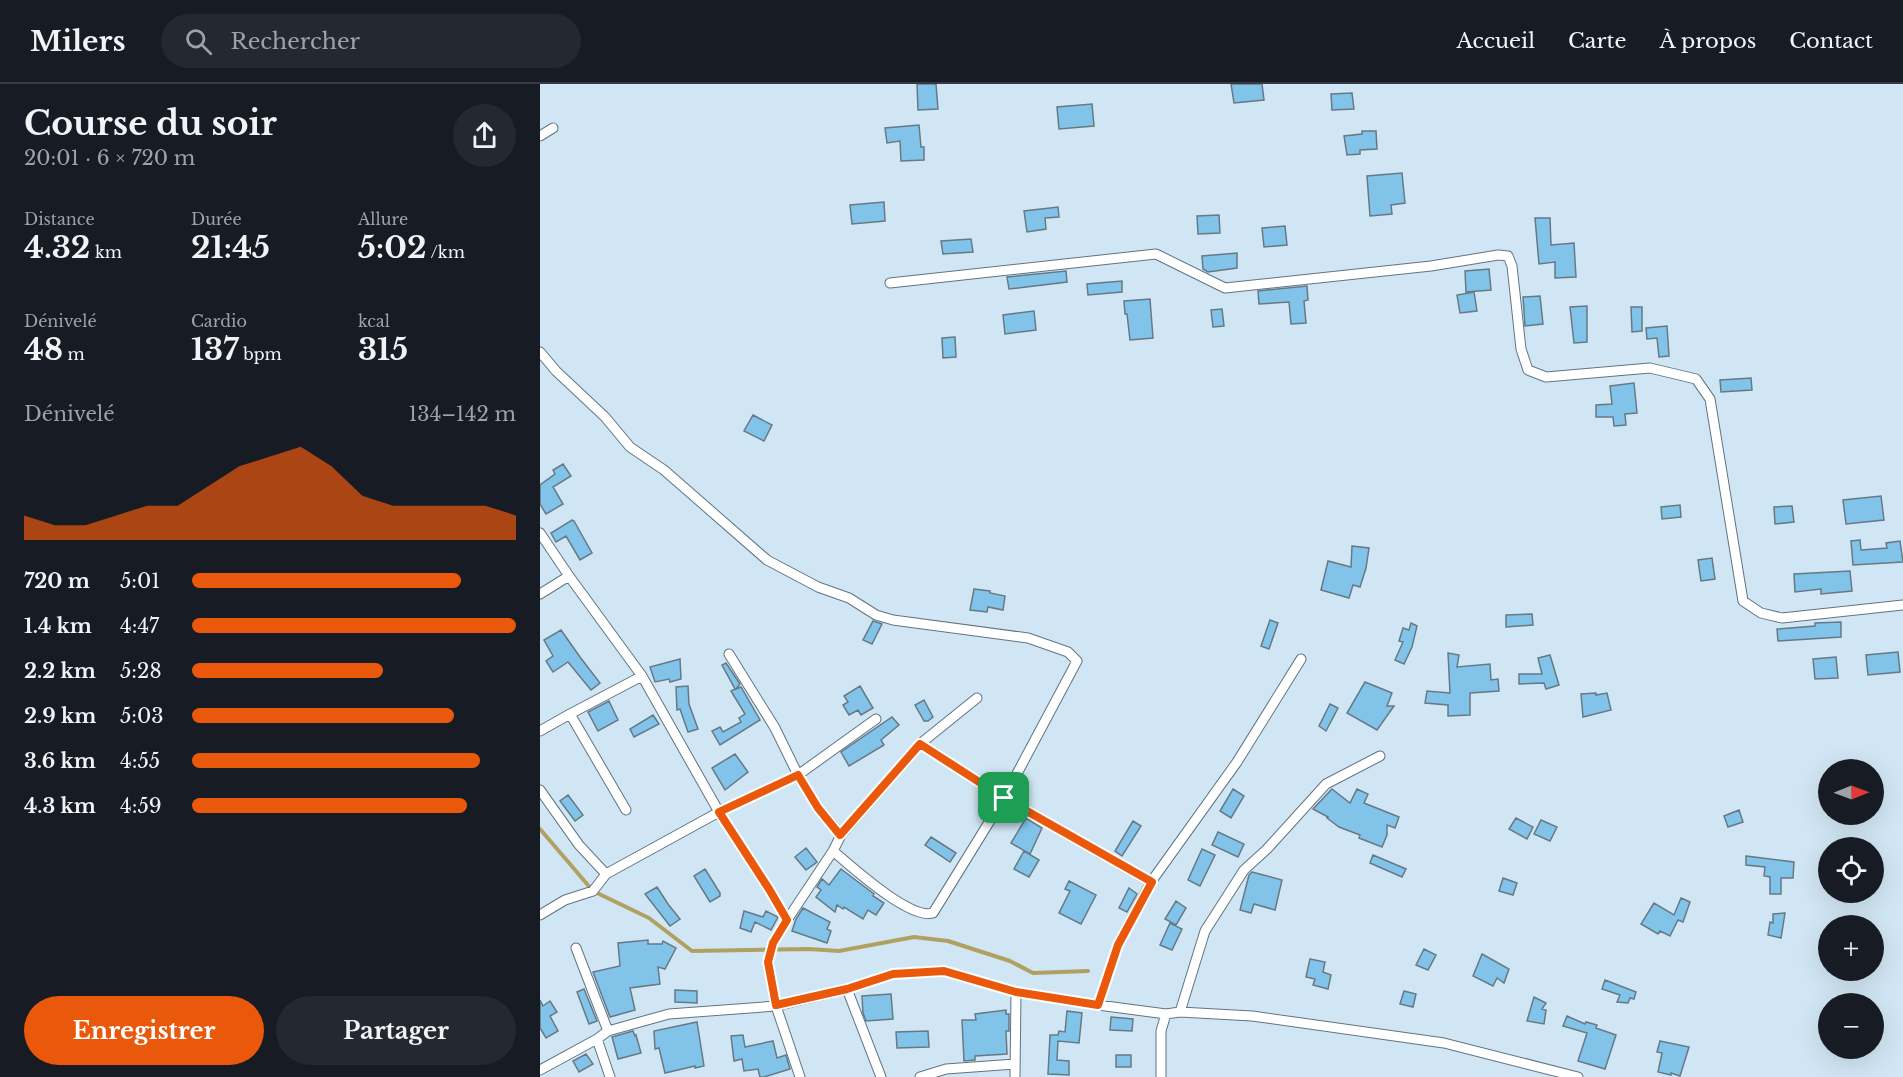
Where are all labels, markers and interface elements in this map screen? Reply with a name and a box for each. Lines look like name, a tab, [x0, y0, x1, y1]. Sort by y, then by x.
search box	[161, 14, 581, 68]
text: Milers	[30, 24, 125, 59]
icon: search	[182, 25, 215, 58]
text: Rechercher	[230, 28, 360, 55]
text: Accueil	[1457, 28, 1535, 54]
text: Carte	[1568, 28, 1627, 54]
text: À propos	[1660, 28, 1756, 54]
text: Contact	[1789, 28, 1873, 54]
text: Course du soir	[24, 103, 277, 144]
button: share	[453, 104, 516, 167]
text: 20:01 · 6 × 720 m	[24, 146, 195, 170]
text: Distance	[24, 209, 95, 229]
text: Durée	[191, 209, 242, 229]
text: Allure	[358, 209, 408, 229]
text: 4.32	[24, 229, 90, 266]
text: 21:45	[191, 229, 270, 266]
text: 5:02	[358, 229, 427, 266]
text: km	[90, 242, 122, 262]
text: /km	[427, 242, 465, 262]
text: Dénivelé	[24, 311, 97, 331]
text: Cardio	[191, 311, 247, 331]
text: kcal	[358, 311, 390, 331]
text: 48	[24, 331, 63, 368]
text: 137	[191, 331, 239, 368]
text: 315	[358, 331, 408, 368]
text: m	[63, 344, 85, 364]
text: bpm	[239, 344, 282, 364]
text: Dénivelé	[24, 402, 115, 426]
text: 134–142 m	[408, 402, 516, 426]
text: 720 m	[24, 569, 90, 593]
text: 5:01	[120, 569, 160, 593]
text: 1.4 km	[24, 614, 92, 638]
text: 4:47	[120, 614, 159, 638]
text: 2.2 km	[24, 659, 96, 683]
text: 5:28	[120, 659, 162, 683]
text: 2.9 km	[24, 704, 96, 728]
text: 5:03	[120, 704, 164, 728]
text: 3.6 km	[24, 749, 96, 773]
text: 4:55	[120, 749, 160, 773]
north arrow	[1818, 759, 1884, 825]
map controls	[1818, 759, 1884, 1059]
pin	[978, 772, 1029, 823]
icon: arrive	[987, 781, 1020, 814]
text: 4.3 km	[24, 794, 96, 818]
text: 4:59	[120, 794, 162, 818]
button: locate	[1818, 837, 1884, 903]
button: +	[1818, 915, 1884, 981]
button: −	[1818, 993, 1884, 1059]
button: Enregistrer	[24, 996, 264, 1065]
button: Partager	[276, 996, 516, 1065]

